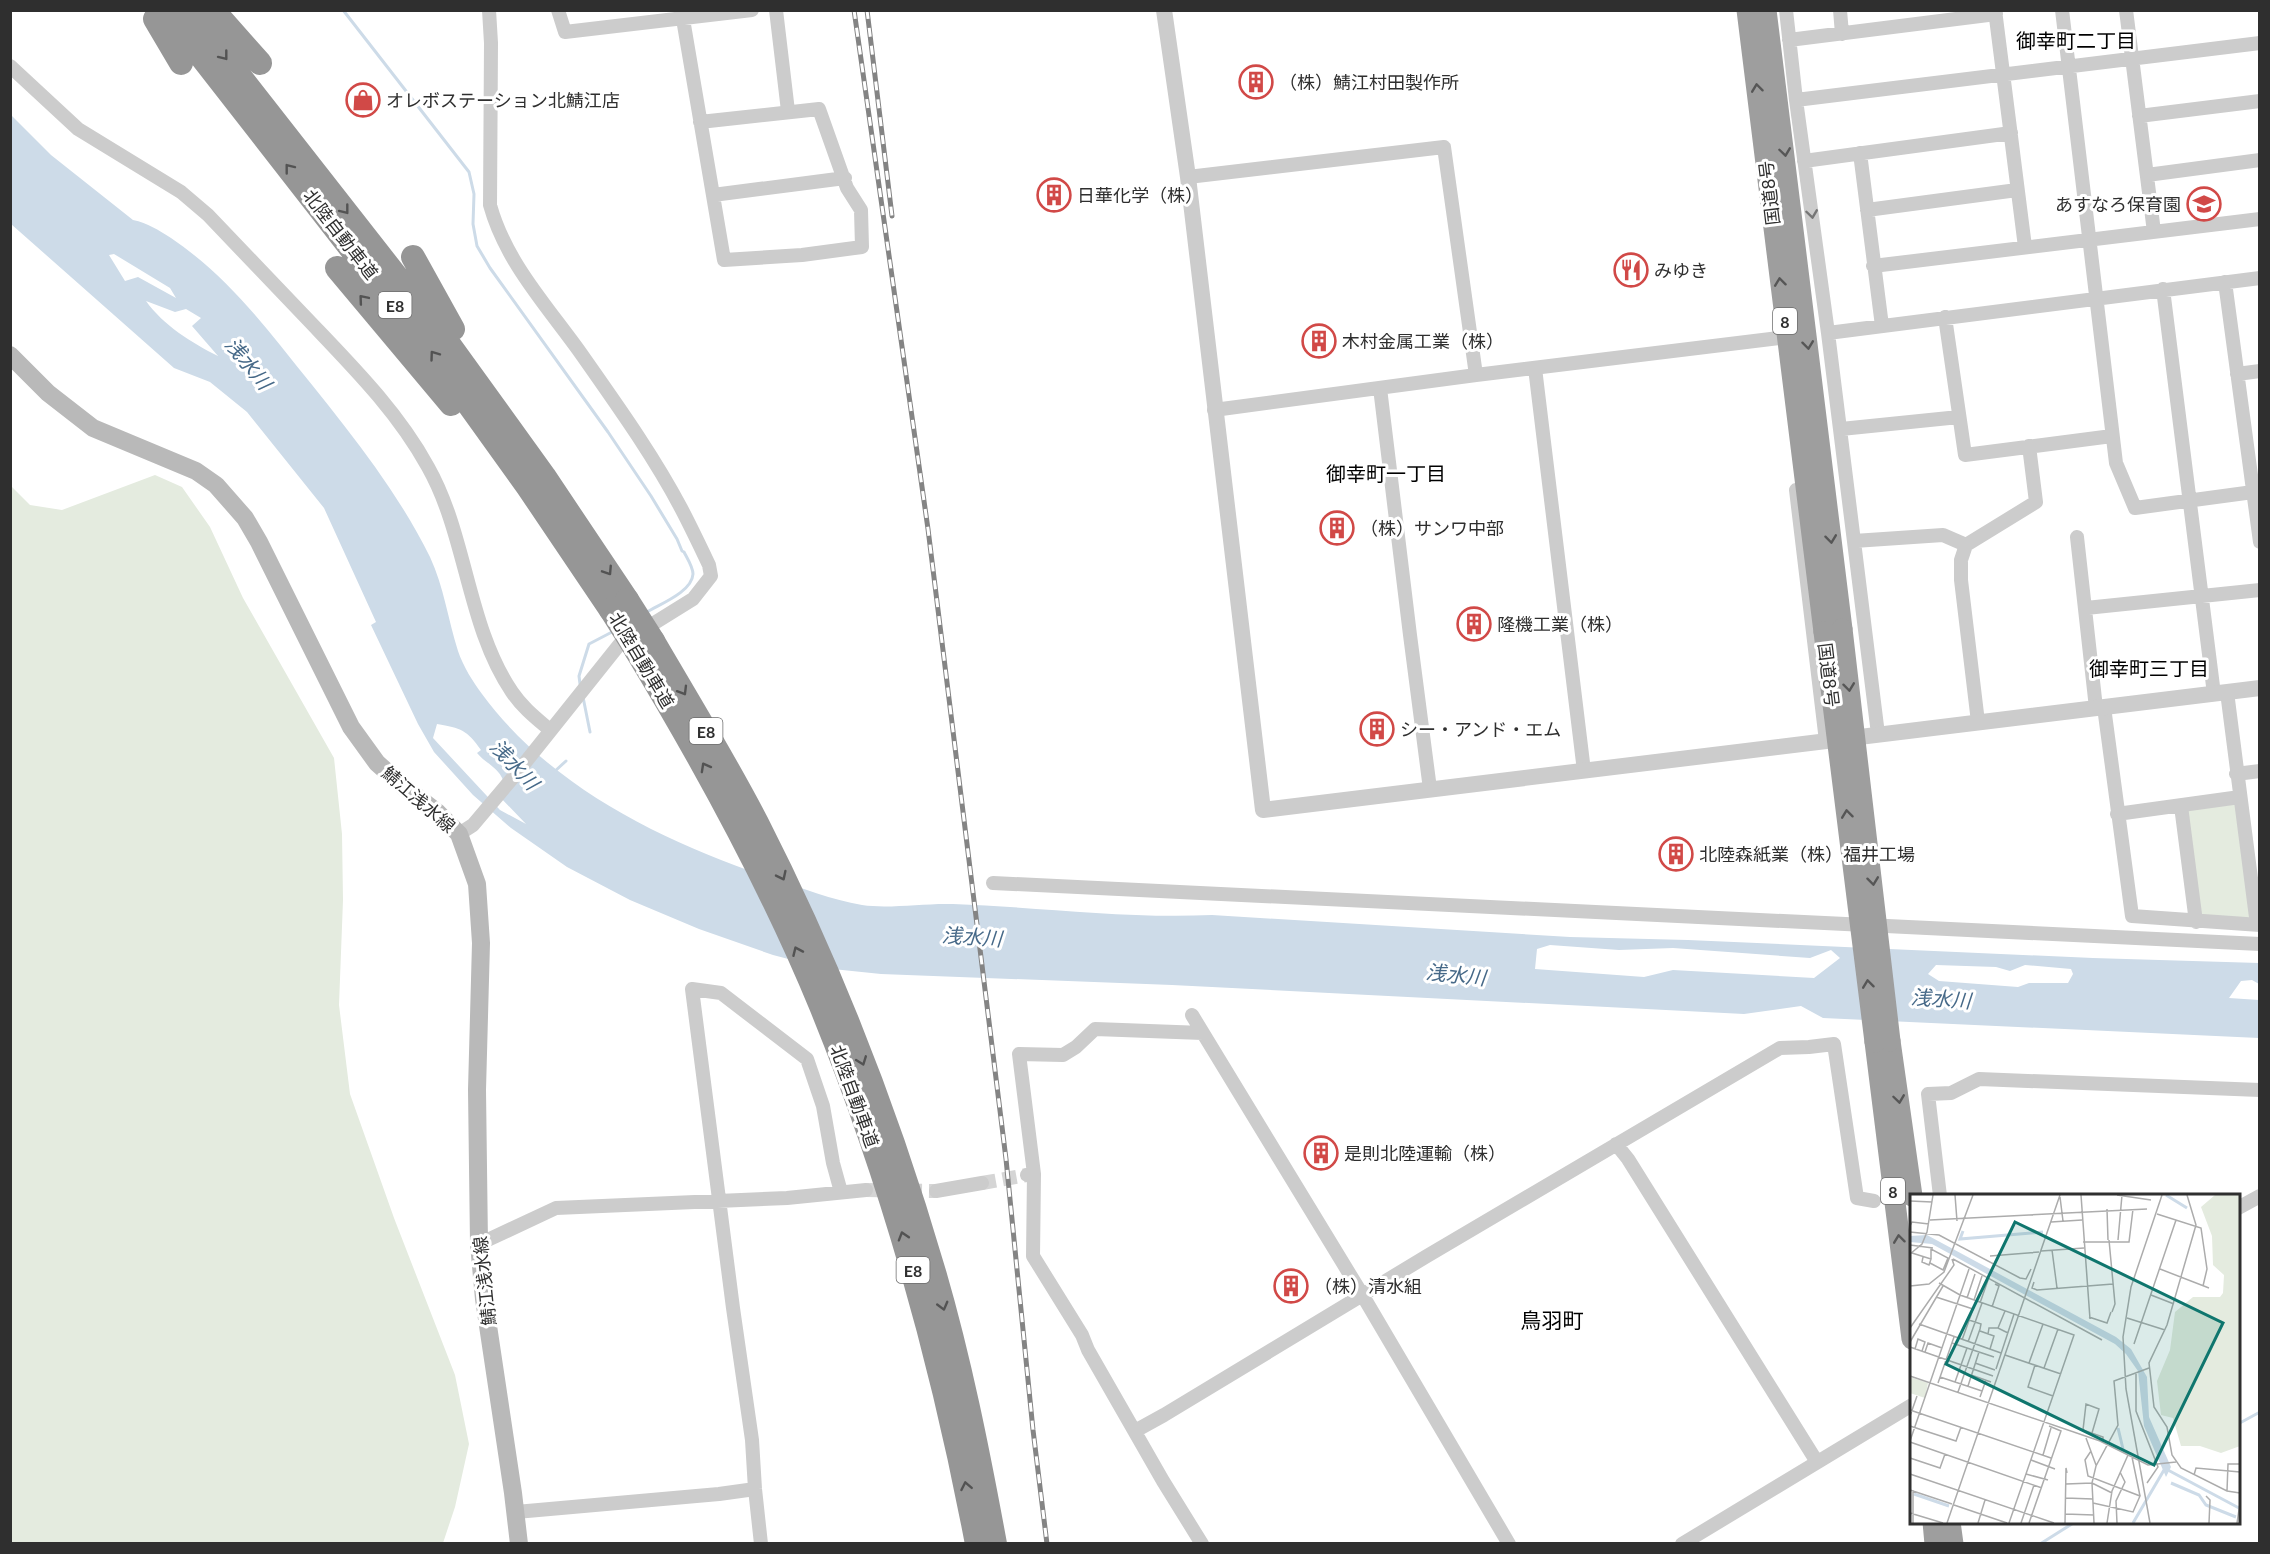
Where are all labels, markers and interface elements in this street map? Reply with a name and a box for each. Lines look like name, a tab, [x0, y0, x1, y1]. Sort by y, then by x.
district label: 御幸町二丁目	[2016, 28, 2136, 52]
one-way arrow	[217, 50, 228, 61]
building icon: （株）鯖江村田製作所	[1238, 64, 1274, 100]
place label: （株）鯖江村田製作所	[1279, 71, 1459, 93]
shop icon: オレボステーション北鯖江店	[345, 82, 381, 118]
one-way arrow	[1751, 84, 1763, 93]
place label: オレボステーション北鯖江店	[386, 89, 620, 111]
one-way arrow	[1778, 147, 1790, 156]
street label: 国道8号	[1754, 160, 1784, 226]
one-way arrow	[285, 164, 296, 175]
building icon: 日華化学（株）	[1036, 177, 1072, 213]
place label: 日華化学（株）	[1077, 184, 1203, 206]
street label: 北陸自動車道	[299, 185, 383, 283]
school or university icon: あすなろ保育園	[2186, 186, 2222, 222]
place label: あすなろ保育園	[2055, 193, 2181, 215]
one-way arrow	[337, 203, 348, 214]
one-way arrow	[1805, 210, 1817, 219]
restaurant icon: みゆき	[1613, 252, 1649, 288]
place label: みゆき	[1654, 259, 1708, 281]
one-way arrow	[1774, 277, 1787, 287]
road number: E8	[378, 292, 412, 318]
one-way arrow	[360, 295, 371, 306]
road number: 8	[1773, 308, 1797, 334]
building icon: 木村金属工業（株）	[1301, 323, 1337, 359]
place label: 木村金属工業（株）	[1342, 330, 1504, 352]
water label: 浅水川	[221, 332, 278, 395]
one-way arrow	[1802, 341, 1814, 350]
one-way arrow	[430, 351, 441, 362]
district label: 御幸町一丁目	[1326, 461, 1446, 485]
building icon: （株）サンワ中部	[1319, 510, 1355, 546]
place label: （株）サンワ中部	[1360, 517, 1504, 539]
one-way arrow	[1824, 534, 1837, 544]
one-way arrow	[601, 564, 612, 575]
building icon: 隆機工業（株）	[1456, 606, 1492, 642]
street label: 北陸自動車道	[605, 608, 679, 712]
place label: 隆機工業（株）	[1497, 613, 1623, 635]
street label: 国道8号	[1814, 642, 1844, 708]
district label: 御幸町三丁目	[2089, 656, 2209, 680]
one-way arrow	[1842, 683, 1855, 692]
one-way arrow	[675, 685, 687, 695]
building icon: シー・アンド・エム	[1359, 711, 1395, 747]
road number: E8	[690, 718, 722, 744]
place label: シー・アンド・エム	[1400, 718, 1561, 740]
water label: 浅水川	[486, 734, 546, 796]
street label: 鯖江浅水線	[378, 761, 460, 837]
one-way arrow	[700, 762, 712, 773]
one-way arrow	[1841, 810, 1853, 819]
building icon: 北陸森紙業（株）福井工場	[1658, 836, 1694, 872]
place label: 北陸森紙業（株）福井工場	[1699, 843, 1915, 865]
one-way arrow	[774, 869, 786, 880]
one-way arrow	[1866, 876, 1878, 886]
water label: 浅水川	[941, 922, 1005, 950]
one-way arrow	[792, 946, 804, 957]
water label: 浅水川	[1425, 959, 1489, 989]
one-way arrow	[1862, 979, 1875, 988]
water label: 浅水川	[1910, 984, 1974, 1012]
street label: 北陸自動車道	[826, 1041, 884, 1151]
one-way arrow	[855, 1055, 867, 1066]
one-way arrow	[1892, 1094, 1904, 1103]
building icon: 是則北陸運輸（株）	[1303, 1135, 1339, 1171]
place label: 是則北陸運輸（株）	[1344, 1142, 1506, 1164]
road number: 8	[1881, 1178, 1905, 1204]
inset map	[1910, 1194, 2240, 1524]
one-way arrow	[898, 1231, 910, 1242]
street label: 鯖江浅水線	[468, 1235, 500, 1327]
one-way arrow	[1894, 1235, 1906, 1244]
road number: E8	[896, 1257, 930, 1283]
building icon: （株）清水組	[1273, 1268, 1309, 1304]
place label: （株）清水組	[1314, 1275, 1422, 1297]
one-way arrow	[935, 1301, 948, 1311]
district label: 鳥羽町	[1521, 1307, 1584, 1332]
one-way arrow	[960, 1481, 973, 1491]

